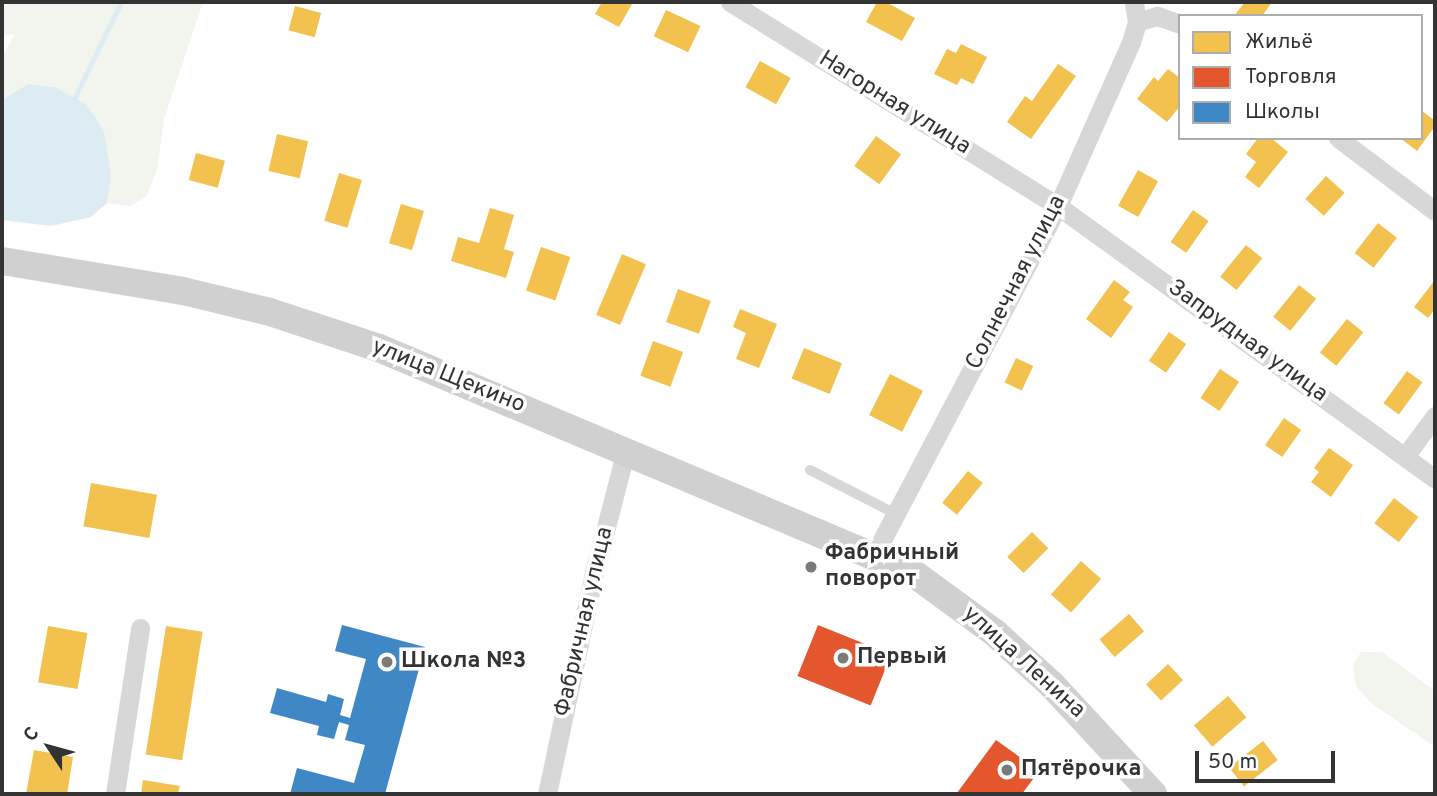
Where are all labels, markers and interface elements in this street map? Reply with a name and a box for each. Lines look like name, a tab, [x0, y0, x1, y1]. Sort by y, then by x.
legend	[1178, 14, 1423, 140]
text: Жильё	[1245, 29, 1313, 56]
street label: Нагорная улица	[813, 46, 975, 162]
text: Торговля	[1245, 64, 1336, 91]
text: Школы	[1245, 99, 1320, 126]
street label: Солнечная улица	[961, 191, 1073, 375]
street label: Запрудная улица	[1162, 275, 1332, 409]
street label: улица Щекино	[367, 334, 529, 420]
street label: Фабричная улица	[550, 525, 620, 719]
place label: Фабричный поворот	[825, 540, 959, 594]
marker: Фабричный поворот	[803, 559, 819, 575]
street label: улица Ленина	[956, 601, 1090, 725]
place label: Первый	[857, 644, 947, 672]
place label: Школа №3	[401, 648, 526, 676]
marker: Первый	[835, 650, 851, 666]
marker: Школа №3	[379, 654, 395, 670]
north arrow	[14, 712, 84, 782]
text: С	[19, 723, 45, 747]
scale bar	[1199, 736, 1339, 780]
text: 50 m	[1208, 749, 1257, 776]
place label: Пятёрочка	[1021, 756, 1141, 784]
marker: Пятёрочка	[999, 762, 1015, 778]

